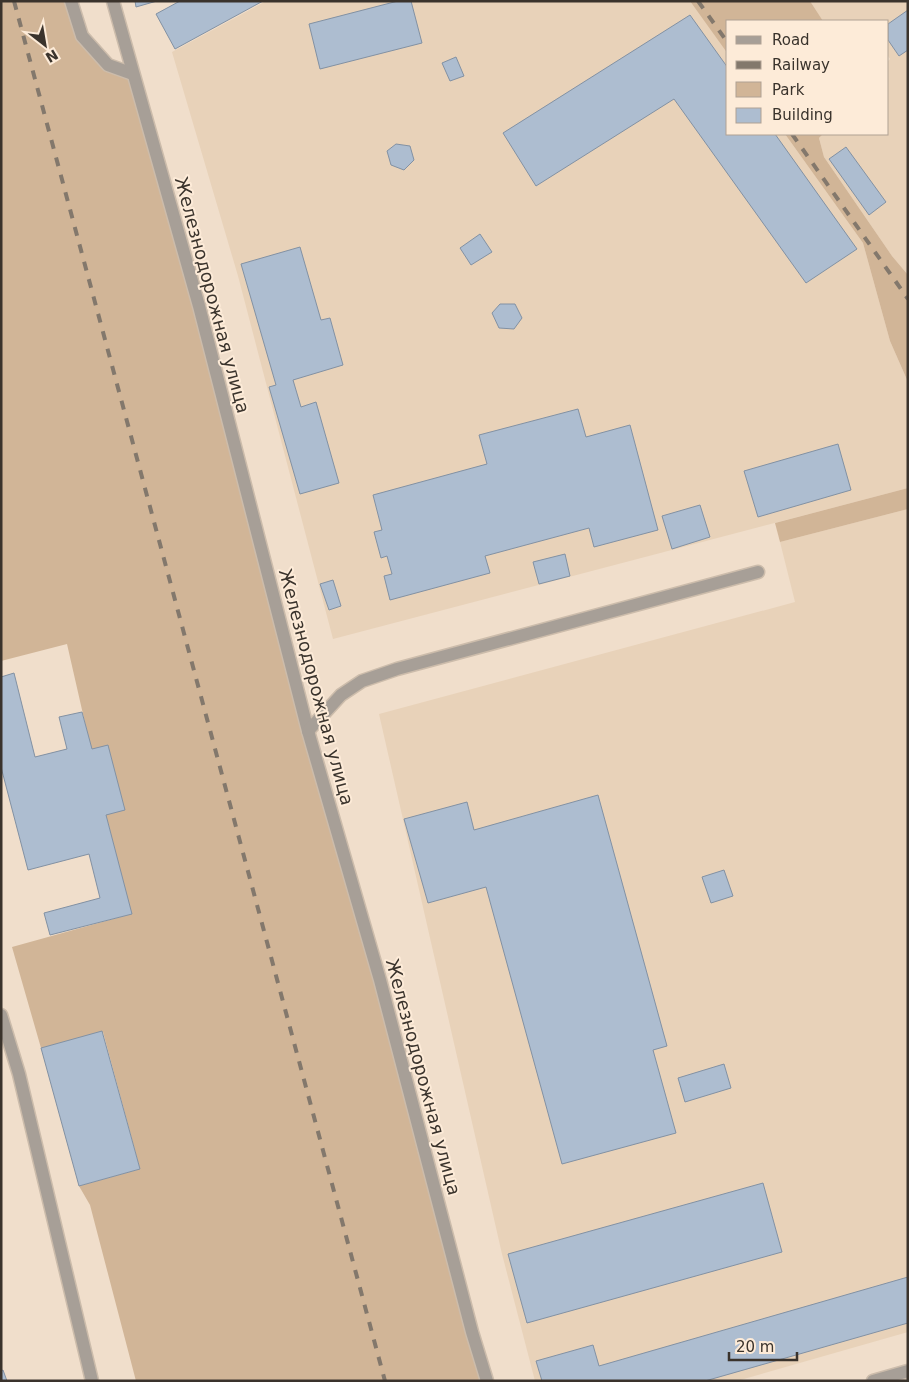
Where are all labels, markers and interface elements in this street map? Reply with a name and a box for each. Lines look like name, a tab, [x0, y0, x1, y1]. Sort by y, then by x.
north arrow	[20, 20, 70, 70]
legend	[726, 20, 889, 135]
text: Road	[772, 31, 810, 49]
text: N	[43, 46, 61, 66]
text: Railway	[772, 56, 830, 74]
text: Park	[772, 81, 805, 99]
text: Building	[772, 106, 833, 124]
street label: Железнодорожная улица	[171, 174, 254, 415]
street label: Железнодорожная улица	[275, 566, 358, 807]
street label: Железнодорожная улица	[382, 956, 465, 1197]
scale bar	[729, 1330, 796, 1362]
text: 20 m	[736, 1338, 774, 1356]

